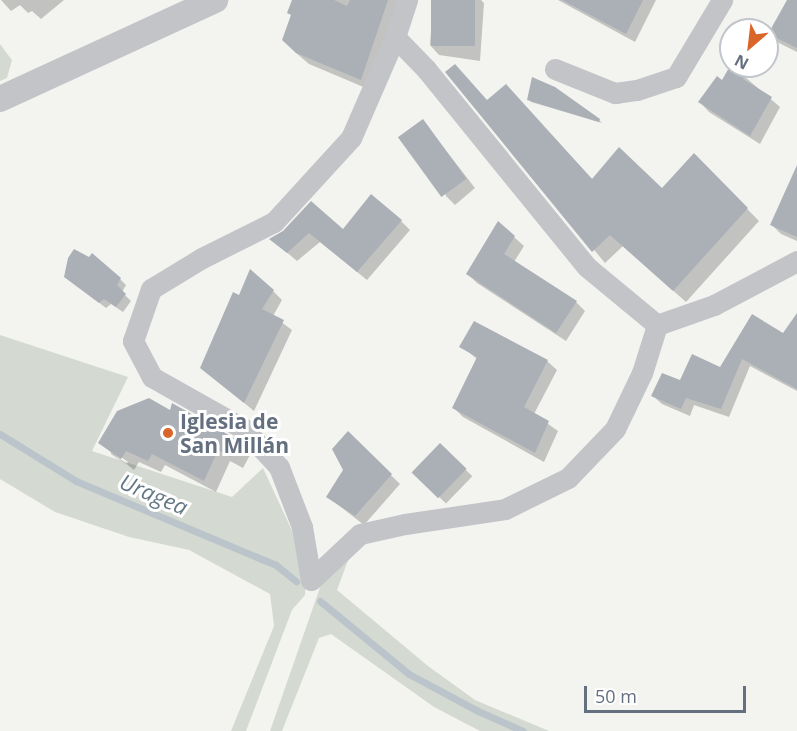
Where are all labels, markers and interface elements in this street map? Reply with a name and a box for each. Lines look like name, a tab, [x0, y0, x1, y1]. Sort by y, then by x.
north arrow	[719, 18, 779, 78]
text: N	[731, 49, 752, 75]
place label: Iglesia de San Millán	[180, 408, 289, 458]
marker: Iglesia de San Millán	[161, 426, 175, 440]
water label: Uragea	[116, 468, 192, 520]
scale bar	[587, 674, 749, 712]
text: 50 m	[595, 684, 637, 708]

